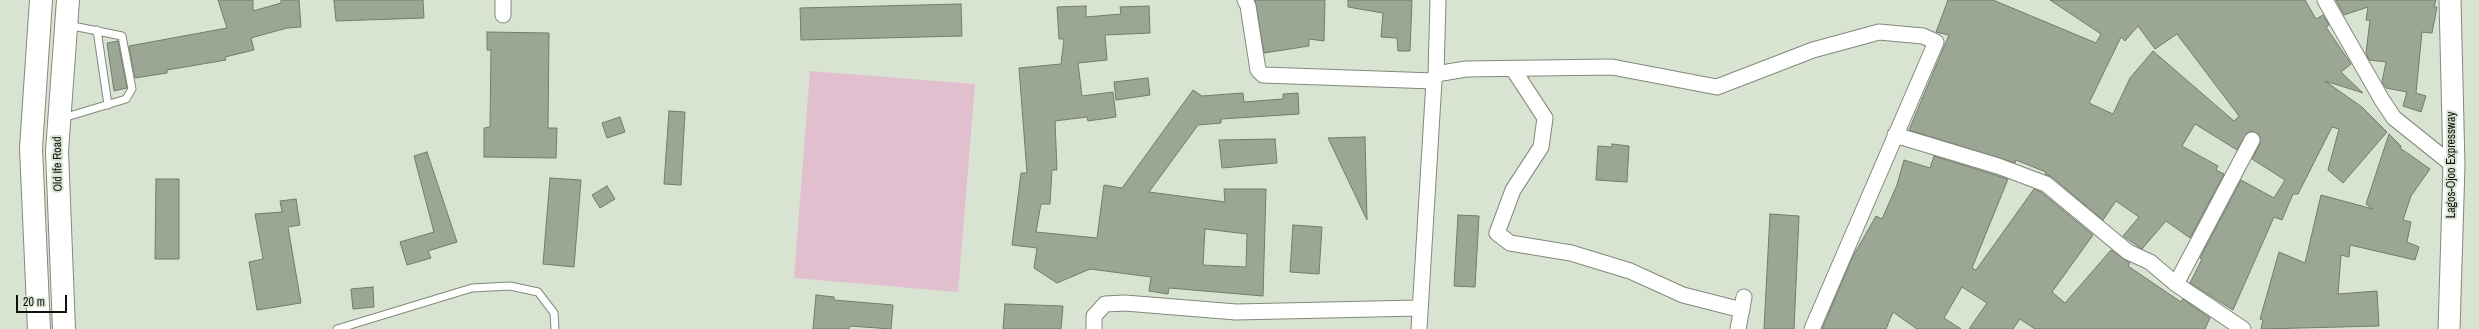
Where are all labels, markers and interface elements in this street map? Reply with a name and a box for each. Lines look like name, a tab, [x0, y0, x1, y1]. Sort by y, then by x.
street label: Lagos-Ojoo Expressway	[2445, 112, 2459, 218]
street label: Old Ife Road	[50, 136, 66, 192]
scale bar	[18, 287, 69, 313]
text: 20 m	[23, 294, 45, 310]

